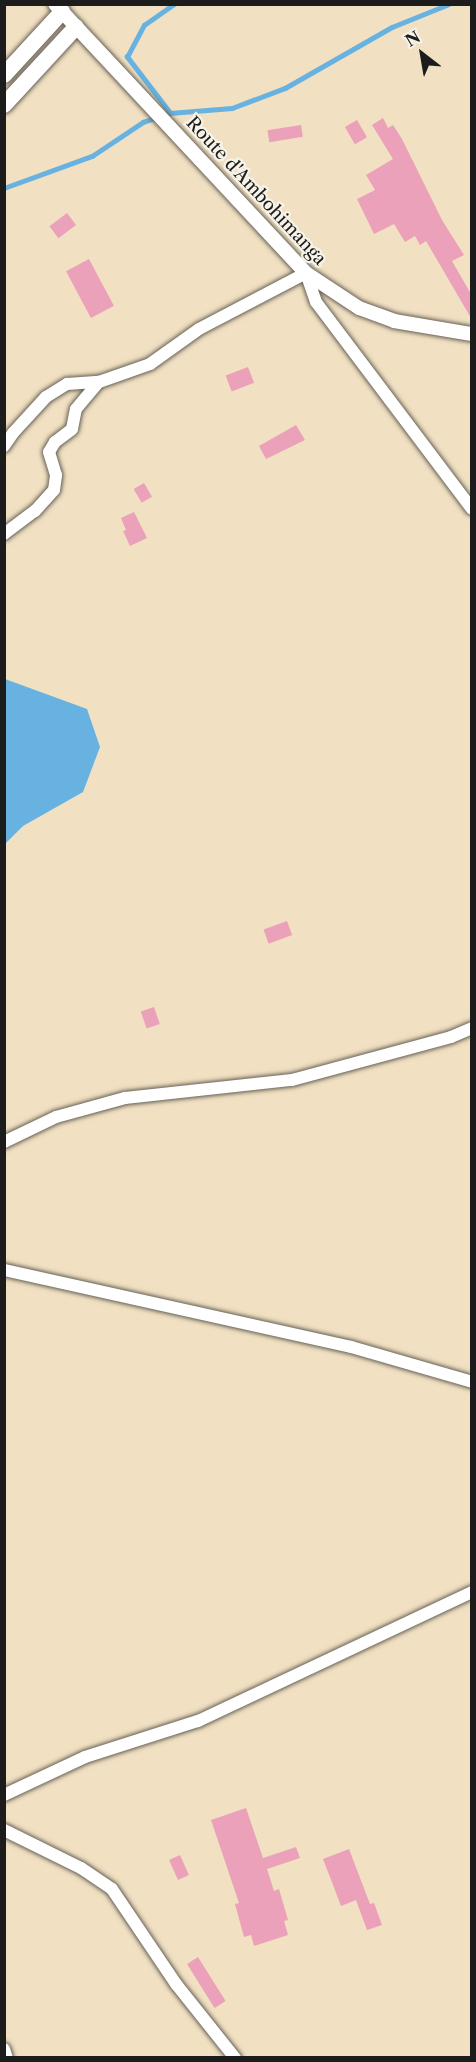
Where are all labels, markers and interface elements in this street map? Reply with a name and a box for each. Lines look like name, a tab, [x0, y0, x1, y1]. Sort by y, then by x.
north arrow	[392, 24, 452, 84]
text: N	[402, 26, 424, 51]
street label: Route d'Ambohimanga	[181, 112, 331, 270]

